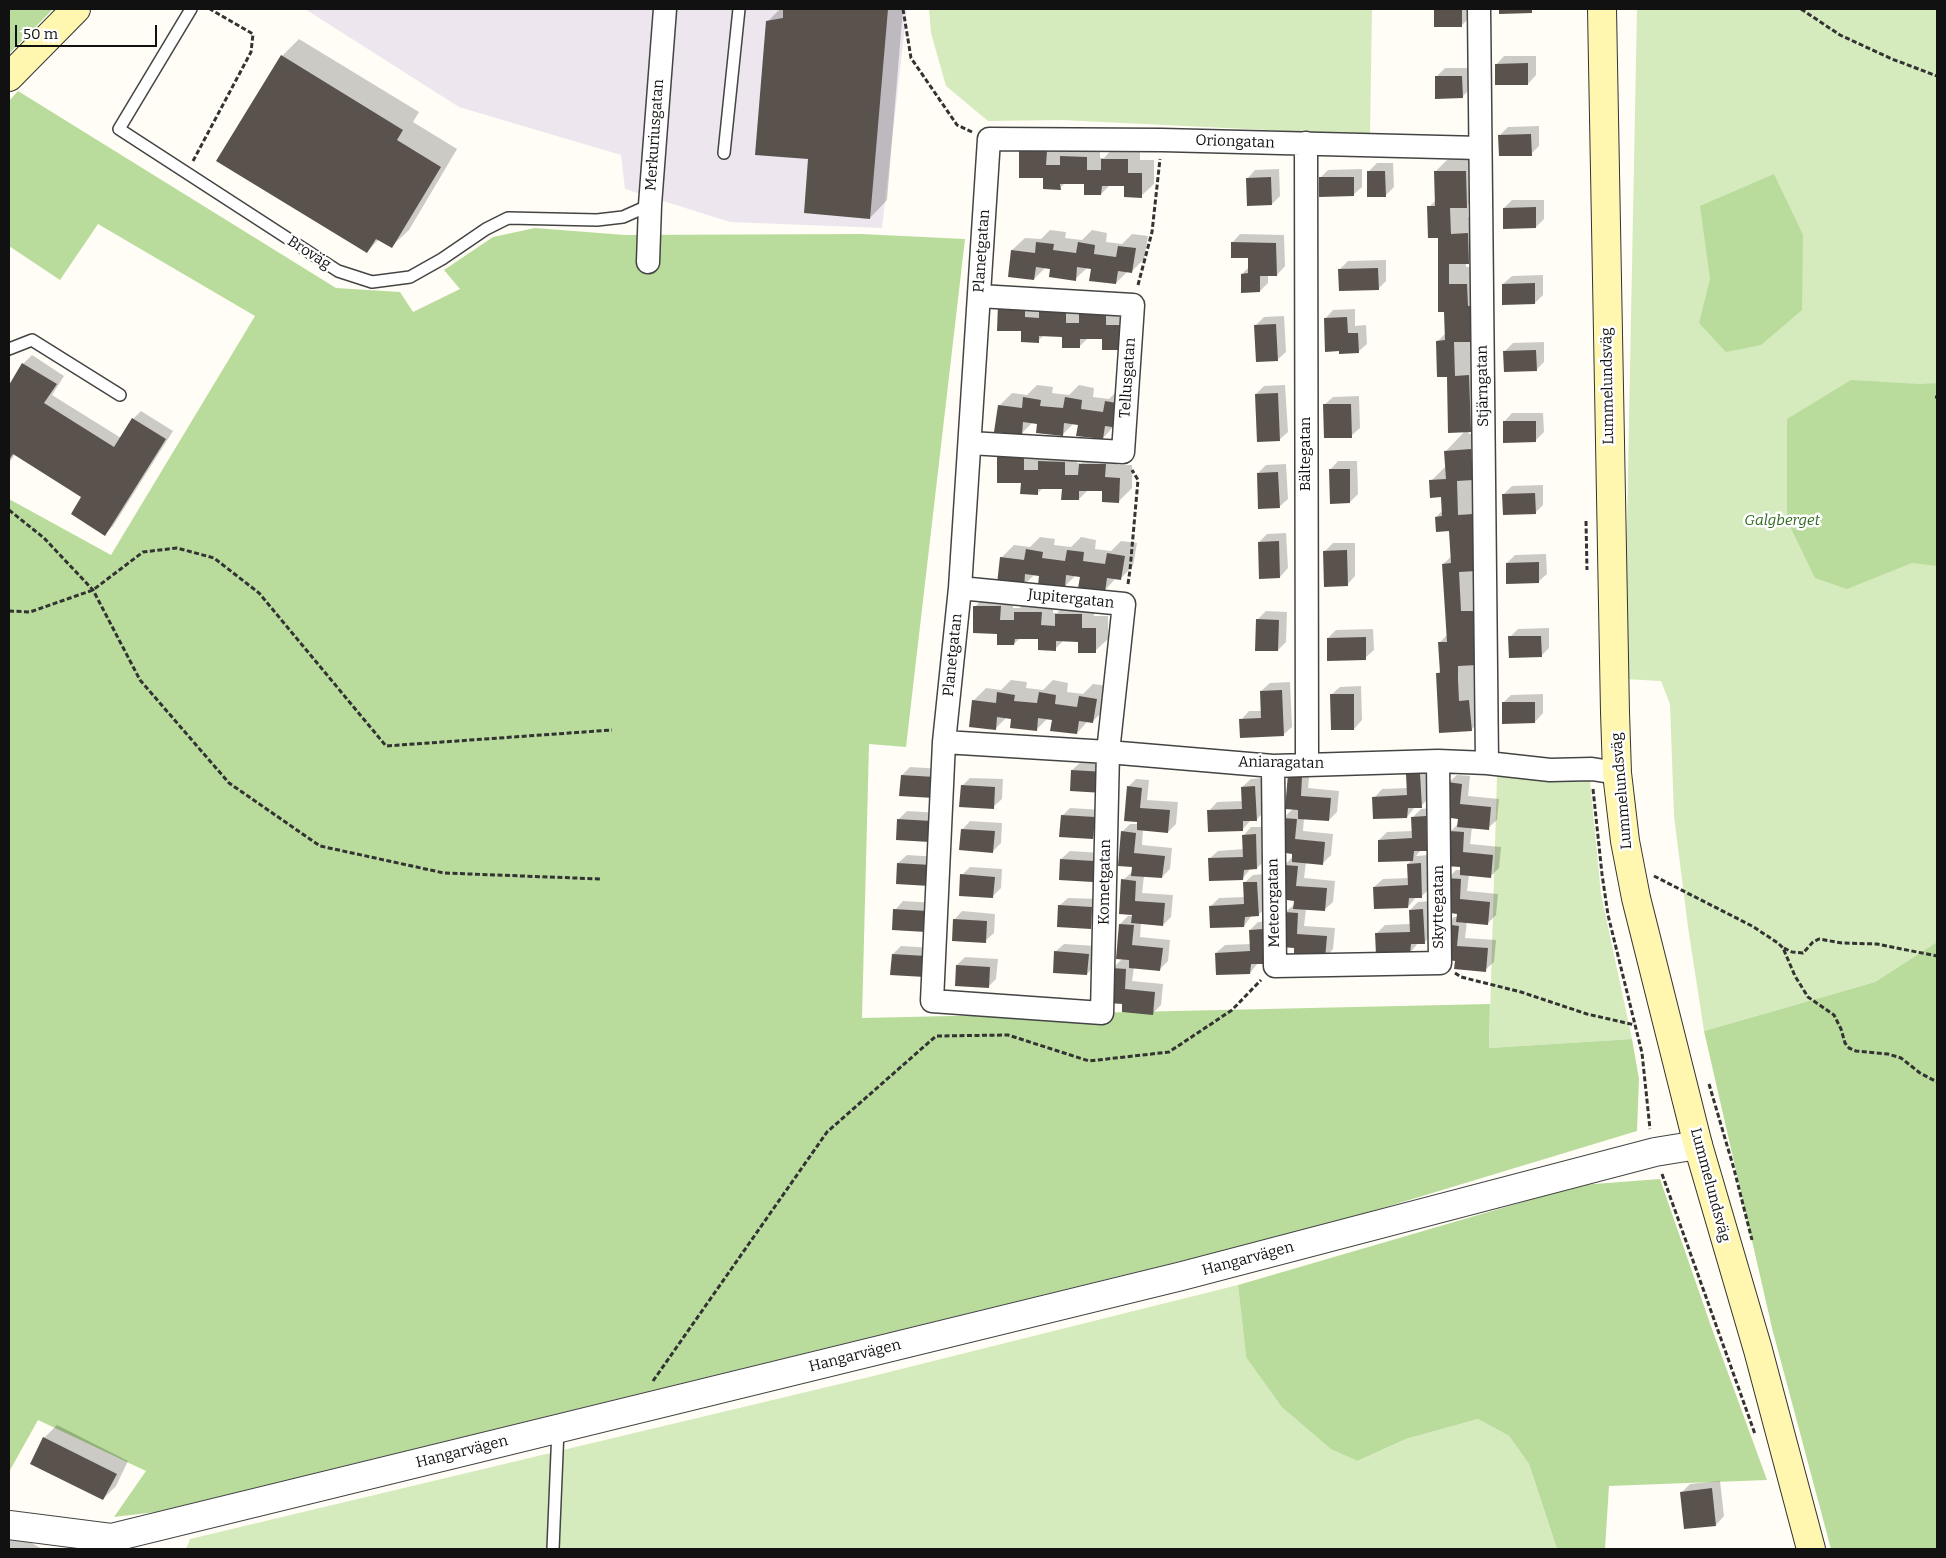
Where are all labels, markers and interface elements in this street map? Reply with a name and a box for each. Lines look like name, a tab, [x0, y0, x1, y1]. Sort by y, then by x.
scale bar	[18, 15, 160, 47]
text: 50 m	[23, 25, 58, 43]
street label: Merkuriusgatan	[642, 78, 668, 192]
street label: Oriongatan	[1195, 132, 1275, 152]
street label: Planetgatan	[970, 209, 994, 293]
street label: Broväg	[284, 232, 334, 274]
street label: Lummelundsväg	[1598, 327, 1618, 445]
street label: Tellusgatan	[1116, 337, 1140, 419]
street label: Stjärngatan	[1473, 345, 1493, 427]
street label: Bältegatan	[1297, 417, 1315, 491]
park label: Galgberget	[1744, 512, 1820, 530]
street label: Jupitergatan	[1027, 586, 1115, 612]
street label: Planetgatan	[940, 613, 966, 697]
street label: Lummelundsväg	[1608, 732, 1636, 850]
street label: Aniaragatan	[1238, 753, 1324, 773]
street label: Kometgatan	[1095, 839, 1115, 925]
street label: Meteorgatan	[1264, 858, 1284, 948]
street label: Skyttegatan	[1430, 865, 1448, 949]
street label: Lummelundsväg	[1686, 1126, 1734, 1244]
street label: Hangarvägen	[1200, 1238, 1296, 1280]
street label: Hangarvägen	[807, 1336, 903, 1376]
street label: Hangarvägen	[414, 1432, 510, 1472]

